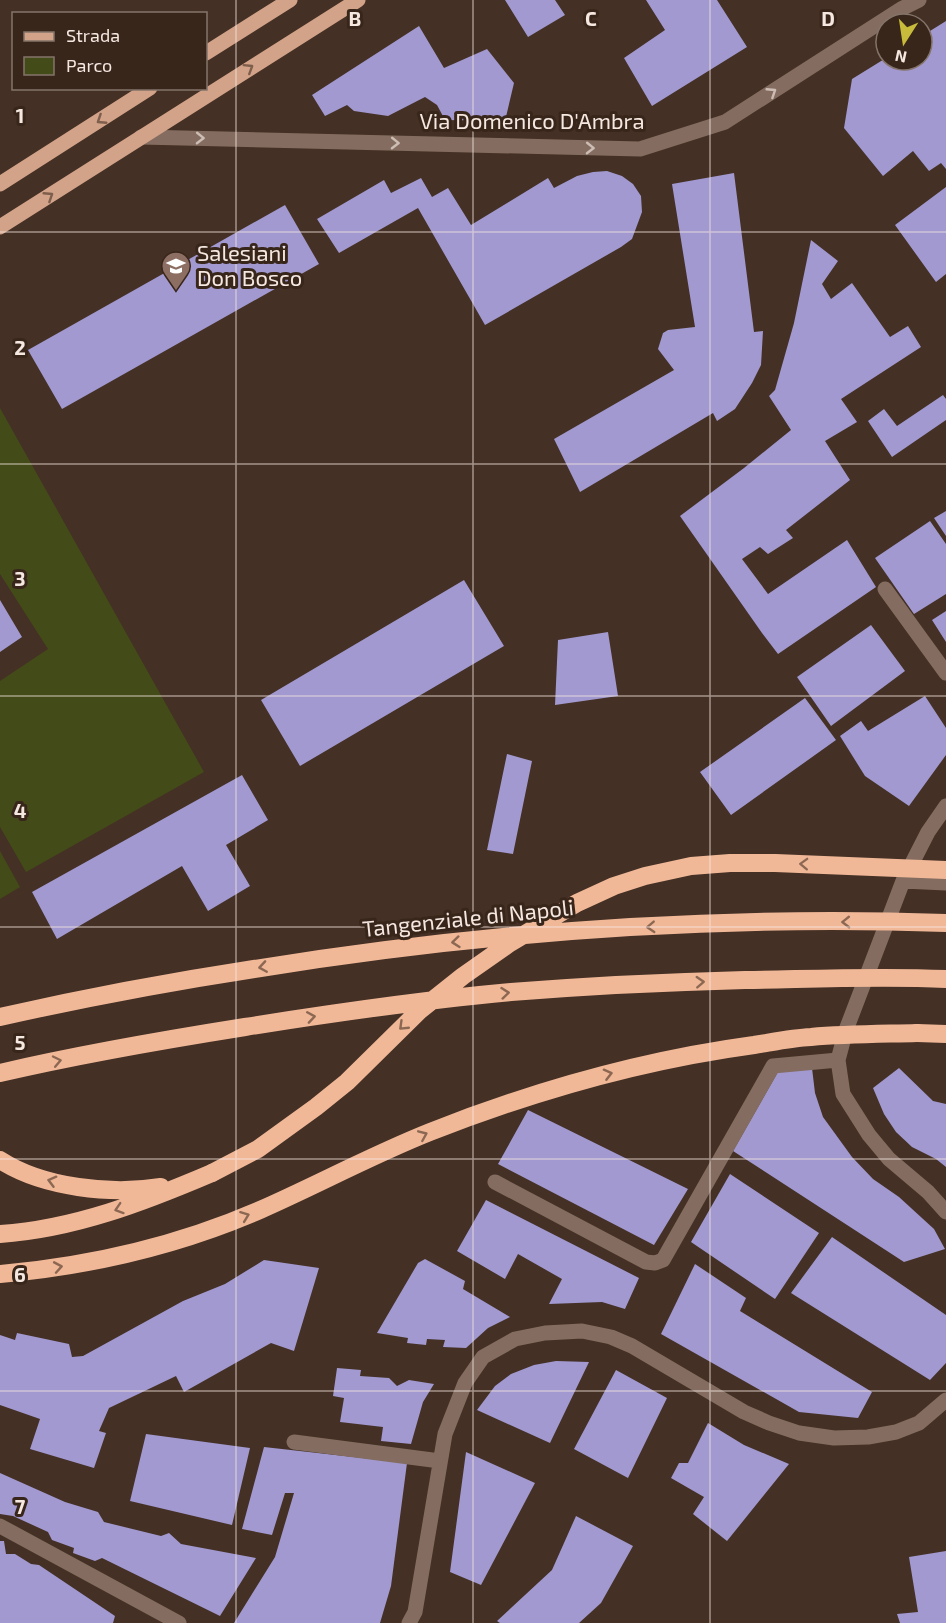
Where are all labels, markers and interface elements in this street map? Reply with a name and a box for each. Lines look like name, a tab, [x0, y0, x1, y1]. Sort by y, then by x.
text: B	[349, 6, 361, 30]
text: C	[585, 6, 597, 30]
text: D	[821, 6, 835, 30]
legend	[12, 12, 207, 90]
north arrow	[874, 12, 934, 72]
text: Strada	[66, 24, 120, 46]
text: N	[893, 47, 908, 68]
text: Parco	[66, 54, 112, 76]
one-way arrow	[243, 64, 253, 76]
one-way arrow	[765, 88, 776, 99]
text: 1	[16, 103, 24, 127]
street label: Via Domenico D'Ambra	[419, 107, 645, 133]
one-way arrow	[96, 113, 107, 124]
one-way arrow	[195, 132, 204, 144]
one-way arrow	[390, 137, 399, 149]
one-way arrow	[585, 141, 594, 154]
one-way arrow	[43, 191, 53, 203]
place label: Salesiani Don Bosco	[197, 239, 302, 290]
school or university icon: Salesiani Don Bosco	[160, 250, 192, 292]
text: 2	[14, 335, 26, 359]
text: 3	[14, 566, 26, 590]
text: 4	[14, 798, 27, 822]
one-way arrow	[799, 858, 808, 871]
street label: Tangenziale di Napoli	[361, 893, 575, 941]
one-way arrow	[841, 915, 850, 928]
one-way arrow	[646, 920, 655, 933]
one-way arrow	[452, 935, 461, 948]
one-way arrow	[258, 961, 268, 973]
one-way arrow	[695, 975, 704, 988]
one-way arrow	[500, 987, 509, 1000]
one-way arrow	[306, 1011, 316, 1024]
one-way arrow	[399, 1019, 410, 1030]
text: 5	[14, 1030, 26, 1054]
one-way arrow	[52, 1055, 62, 1068]
one-way arrow	[603, 1069, 613, 1082]
one-way arrow	[417, 1130, 428, 1142]
one-way arrow	[47, 1175, 57, 1188]
one-way arrow	[114, 1202, 124, 1215]
one-way arrow	[240, 1210, 250, 1223]
text: 6	[14, 1262, 26, 1286]
one-way arrow	[53, 1262, 63, 1274]
text: 7	[15, 1494, 26, 1518]

